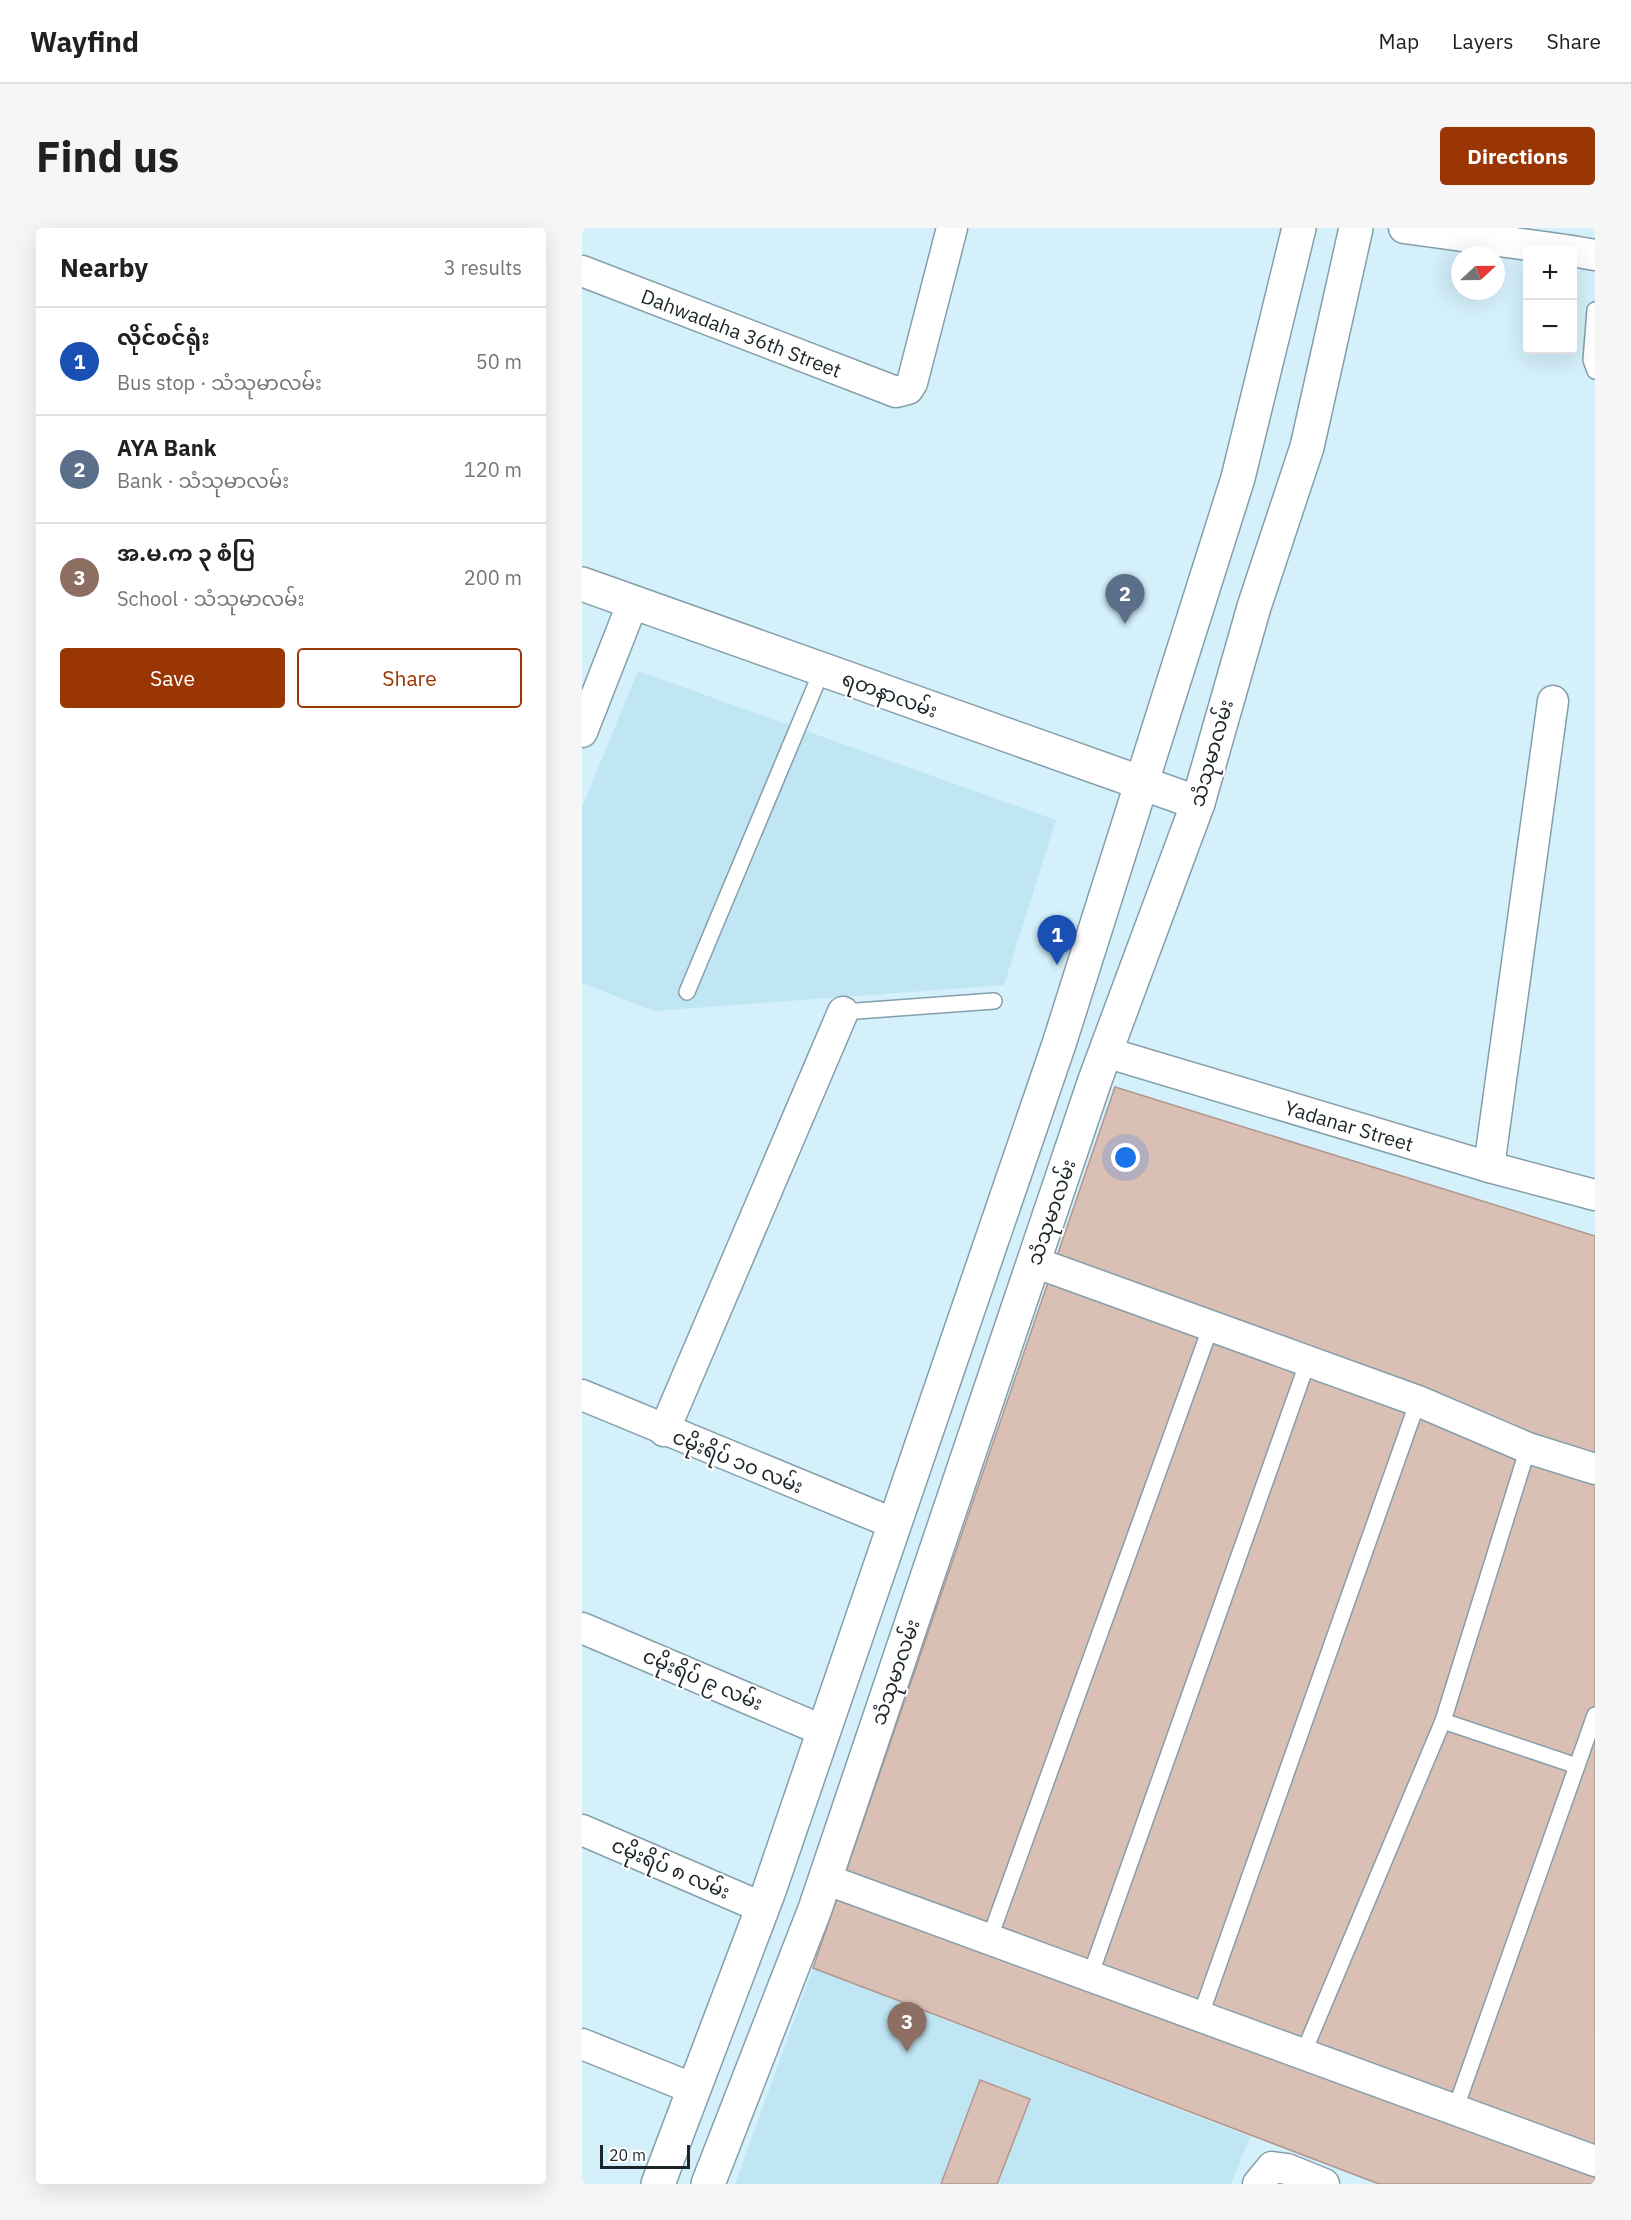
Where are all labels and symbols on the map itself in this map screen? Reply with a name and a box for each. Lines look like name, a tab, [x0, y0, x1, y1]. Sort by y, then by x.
north arrow	[1451, 246, 1505, 300]
street label: Dahwadaha 36th Street	[638, 282, 846, 383]
pin: 2	[1106, 574, 1144, 624]
street label: ရတနာလမ်း	[837, 664, 941, 727]
street label: သံသုမာလမ်း	[1183, 696, 1243, 811]
pin: 1	[1038, 916, 1076, 965]
street label: Yadanar Street	[1282, 1093, 1417, 1157]
your location	[1111, 1143, 1140, 1172]
street label: သံသုမာလမ်း	[1020, 1155, 1086, 1270]
street label: ငမိုးရိပ် ၁၀ လမ်း	[667, 1423, 807, 1503]
street label: သံသုမာလမ်း	[864, 1615, 930, 1730]
street label: ငမိုးရိပ် ၉ လမ်း	[637, 1642, 767, 1720]
street label: ငမိုးရိပ် ၈ လမ်း	[606, 1831, 734, 1909]
pin: 3	[888, 2002, 926, 2052]
scale bar	[600, 2142, 690, 2170]

